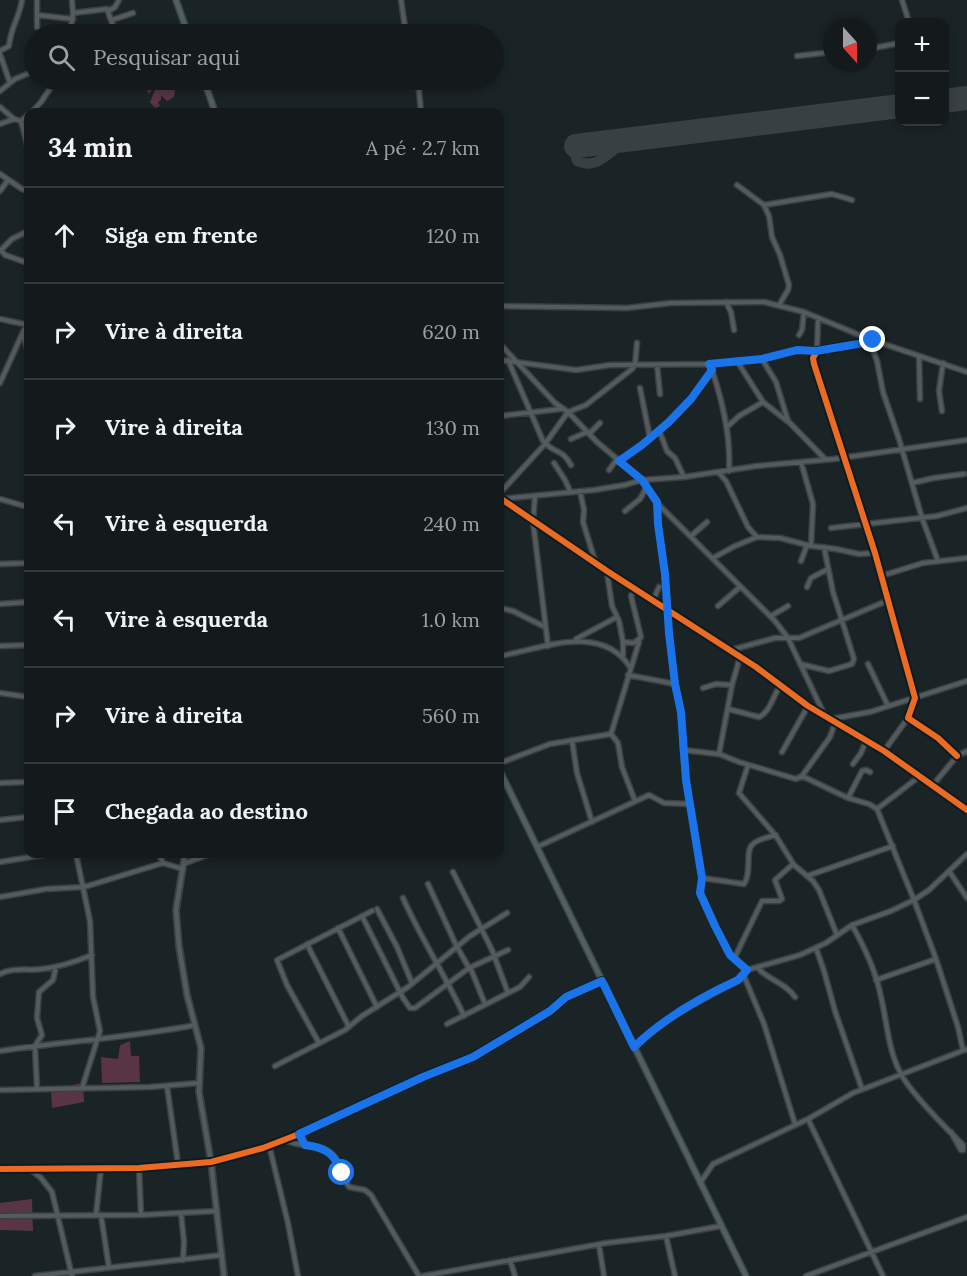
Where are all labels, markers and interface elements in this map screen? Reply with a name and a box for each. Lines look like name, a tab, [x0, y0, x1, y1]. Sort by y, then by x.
north arrow	[823, 18, 877, 72]
map controls	[895, 18, 949, 126]
button: +	[895, 18, 949, 72]
search box	[24, 24, 504, 90]
icon: search	[45, 41, 78, 74]
text: Pesquisar aqui	[93, 43, 240, 71]
button: −	[895, 72, 949, 126]
text: 34 min	[48, 131, 133, 164]
text: A pé · 2.7 km	[366, 135, 480, 160]
icon: ahead	[48, 219, 81, 252]
text: Siga em frente	[105, 221, 258, 249]
text: 120 m	[426, 223, 480, 248]
icon: right	[48, 315, 81, 348]
text: Vire à direita	[105, 317, 243, 345]
text: 620 m	[422, 319, 480, 344]
route end	[859, 326, 885, 352]
icon: right	[48, 411, 81, 444]
text: Vire à direita	[105, 413, 243, 441]
text: 130 m	[426, 415, 480, 440]
icon: left	[48, 507, 81, 540]
text: Vire à esquerda	[105, 509, 268, 537]
text: 240 m	[423, 511, 480, 536]
icon: left	[48, 603, 81, 636]
text: Vire à esquerda	[105, 605, 268, 633]
text: 1.0 km	[422, 607, 480, 632]
icon: right	[48, 699, 81, 732]
text: Vire à direita	[105, 701, 243, 729]
text: 560 m	[422, 703, 480, 728]
icon: arrive	[48, 795, 81, 828]
text: Chegada ao destino	[105, 797, 308, 825]
route start	[328, 1159, 354, 1185]

